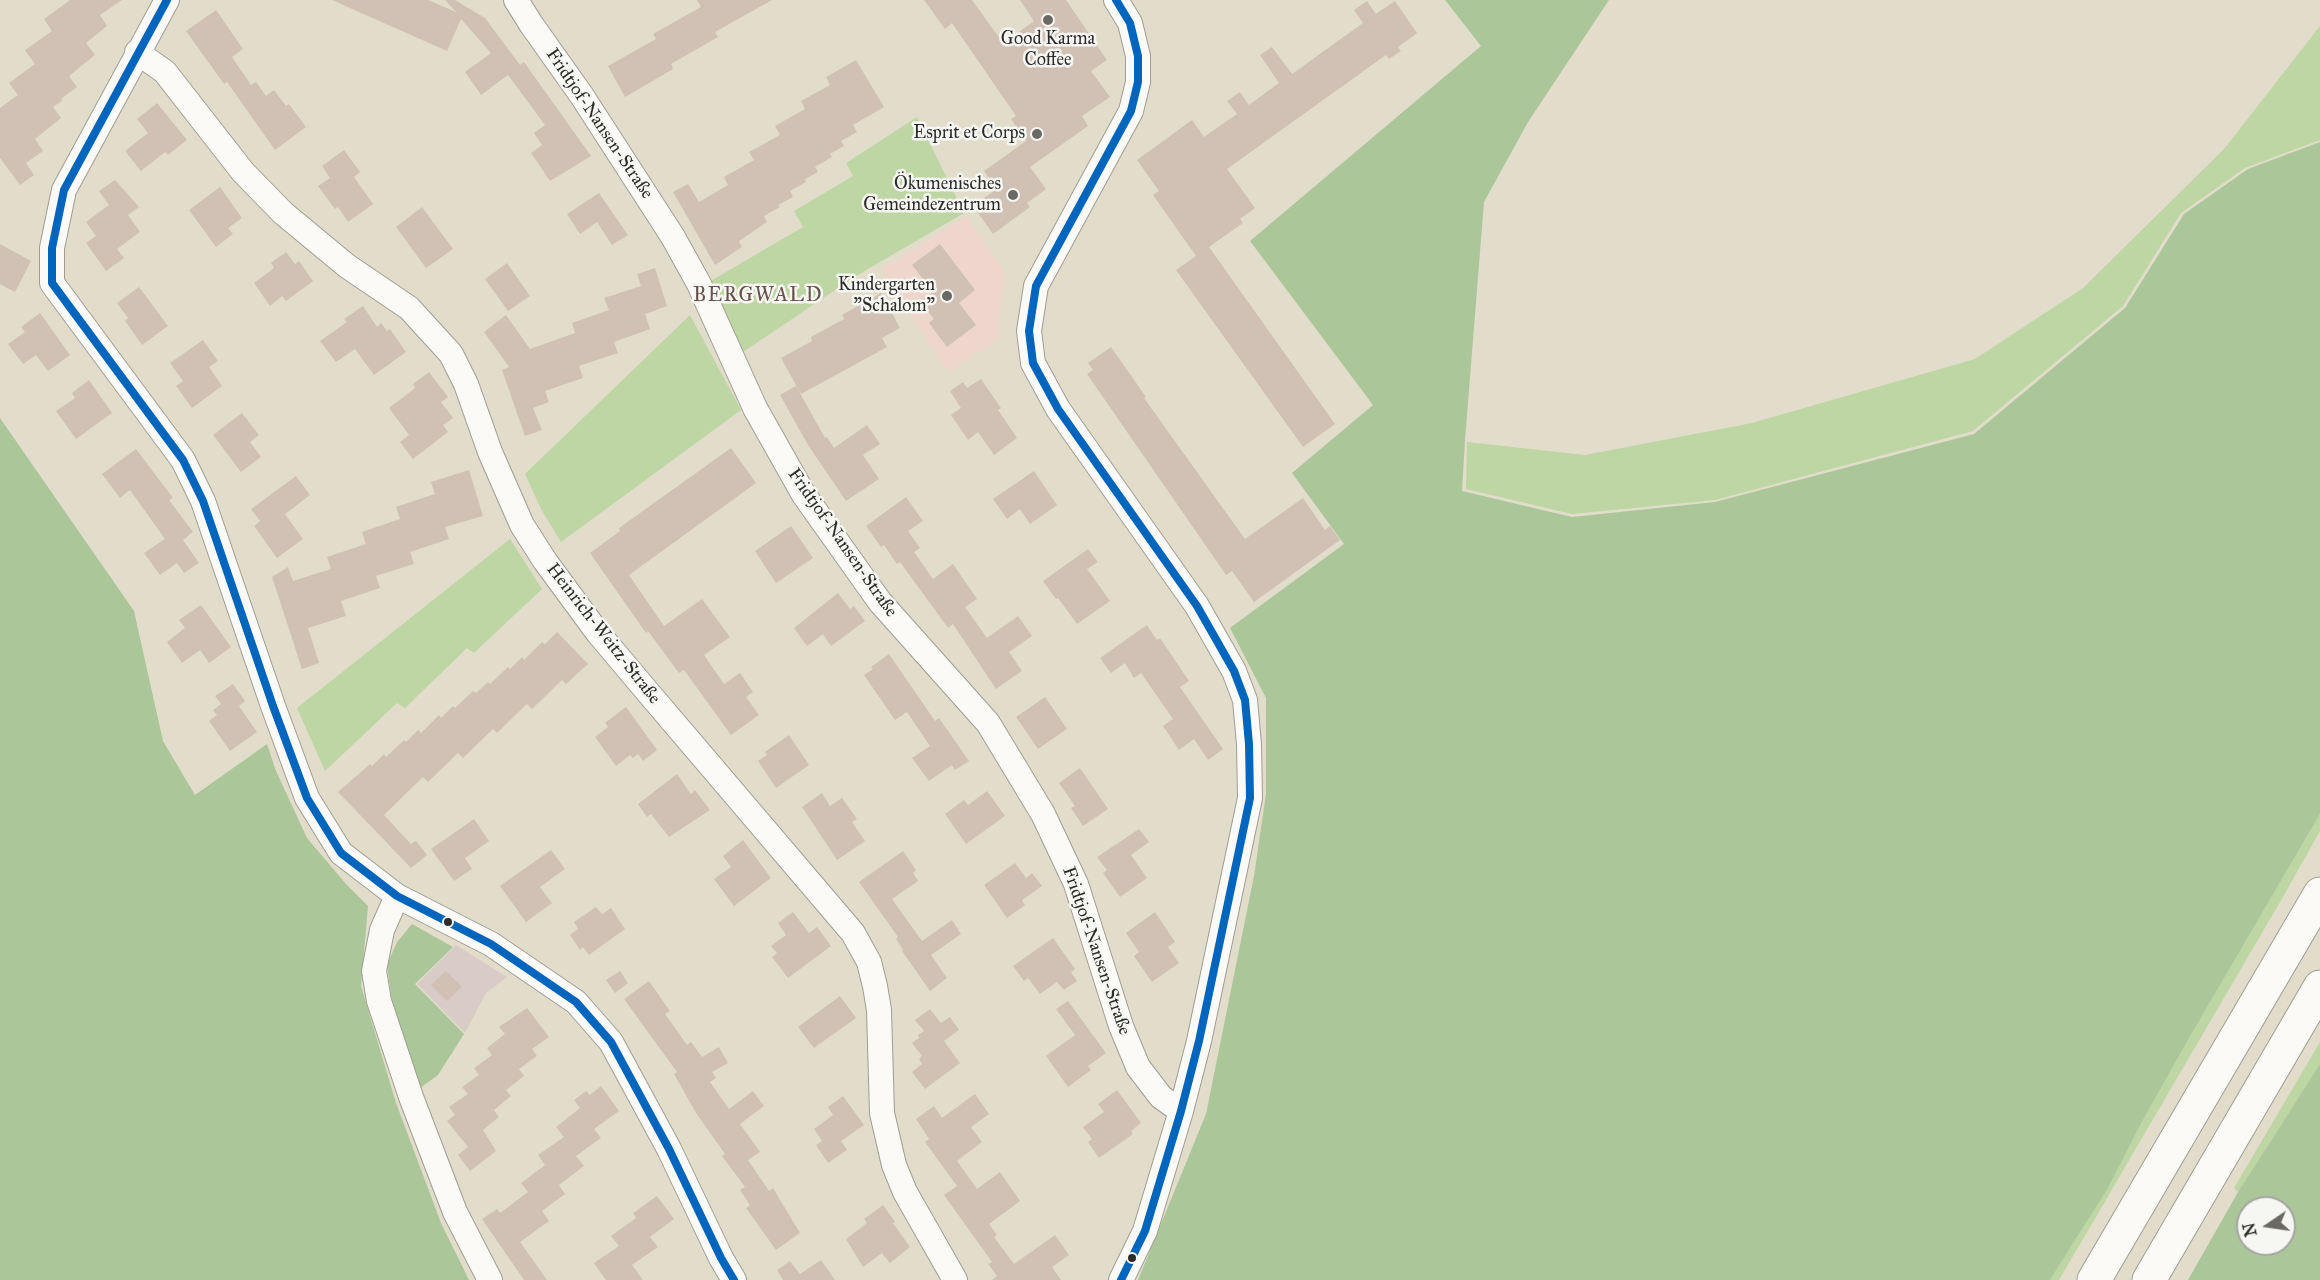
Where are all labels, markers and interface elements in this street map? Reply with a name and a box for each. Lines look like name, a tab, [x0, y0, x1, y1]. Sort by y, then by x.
marker: Good Karma Coffee	[1041, 13, 1055, 27]
place label: Good Karma Coffee	[1001, 29, 1095, 72]
street label: Fridtjof-Nansen-Straße	[541, 45, 657, 203]
place label: Esprit et Corps	[913, 123, 1025, 145]
marker: Esprit et Corps	[1030, 127, 1044, 141]
place label: Ökumenisches Gemeindezentrum	[863, 174, 1001, 216]
marker: Ökumenisches Gemeindezentrum	[1006, 188, 1020, 202]
place label: Kindergarten "Schalom"	[838, 275, 935, 318]
district label: BERGWALD	[693, 284, 823, 308]
marker: Kindergarten "Schalom"	[940, 289, 954, 303]
street label: Fridtjof-Nansen-Straße	[783, 464, 901, 622]
street label: Heinrich-Weitz-Straße	[541, 559, 665, 709]
street label: Fridtjof-Nansen-Straße	[1057, 864, 1135, 1038]
unlabelled marker	[442, 916, 454, 928]
north arrow	[2236, 1196, 2296, 1256]
text: N	[2239, 1221, 2261, 1238]
unlabelled marker	[1126, 1252, 1138, 1264]

